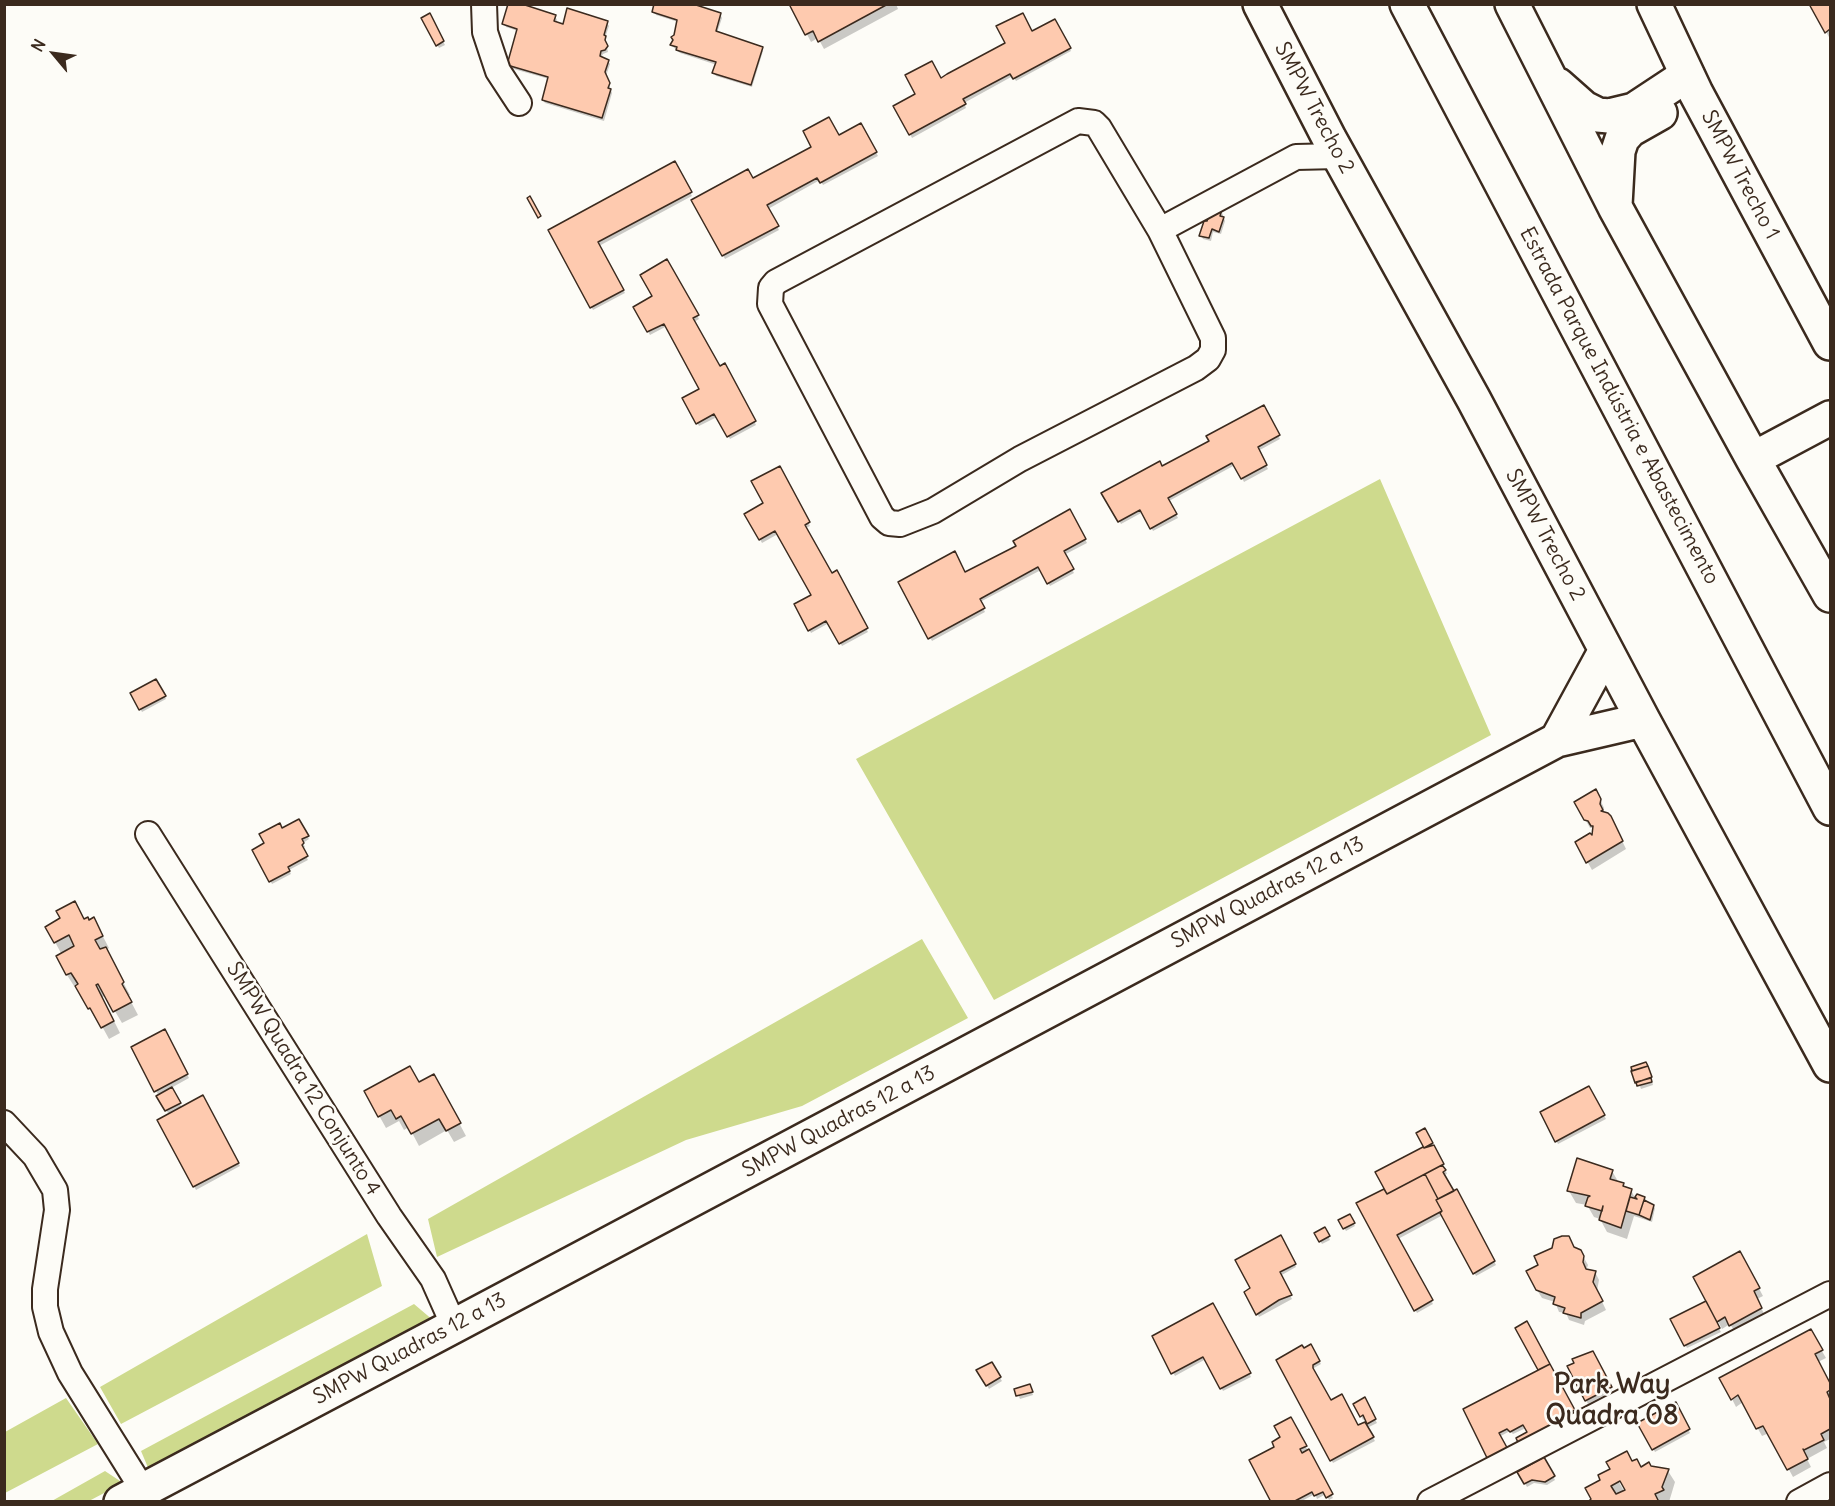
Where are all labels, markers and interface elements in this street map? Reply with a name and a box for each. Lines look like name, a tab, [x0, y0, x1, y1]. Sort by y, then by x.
north arrow	[24, 24, 84, 84]
text: N	[27, 36, 50, 55]
street label: SMPW Trecho 2	[1269, 38, 1359, 178]
street label: SMPW Trecho 1	[1695, 106, 1785, 244]
street label: Estrada Parque Indústria e Abastecimento	[1514, 223, 1724, 589]
street label: SMPW Trecho 2	[1500, 465, 1590, 605]
street label: SMPW Quadras 12 a 13	[1167, 831, 1369, 955]
street label: SMPW Quadra 12 Conjunto 4	[221, 958, 385, 1200]
street label: SMPW Quadras 12 a 13	[738, 1060, 940, 1184]
street label: SMPW Quadras 12 a 13	[309, 1287, 511, 1411]
district label: Park Way Quadra 08	[1545, 1369, 1679, 1432]

